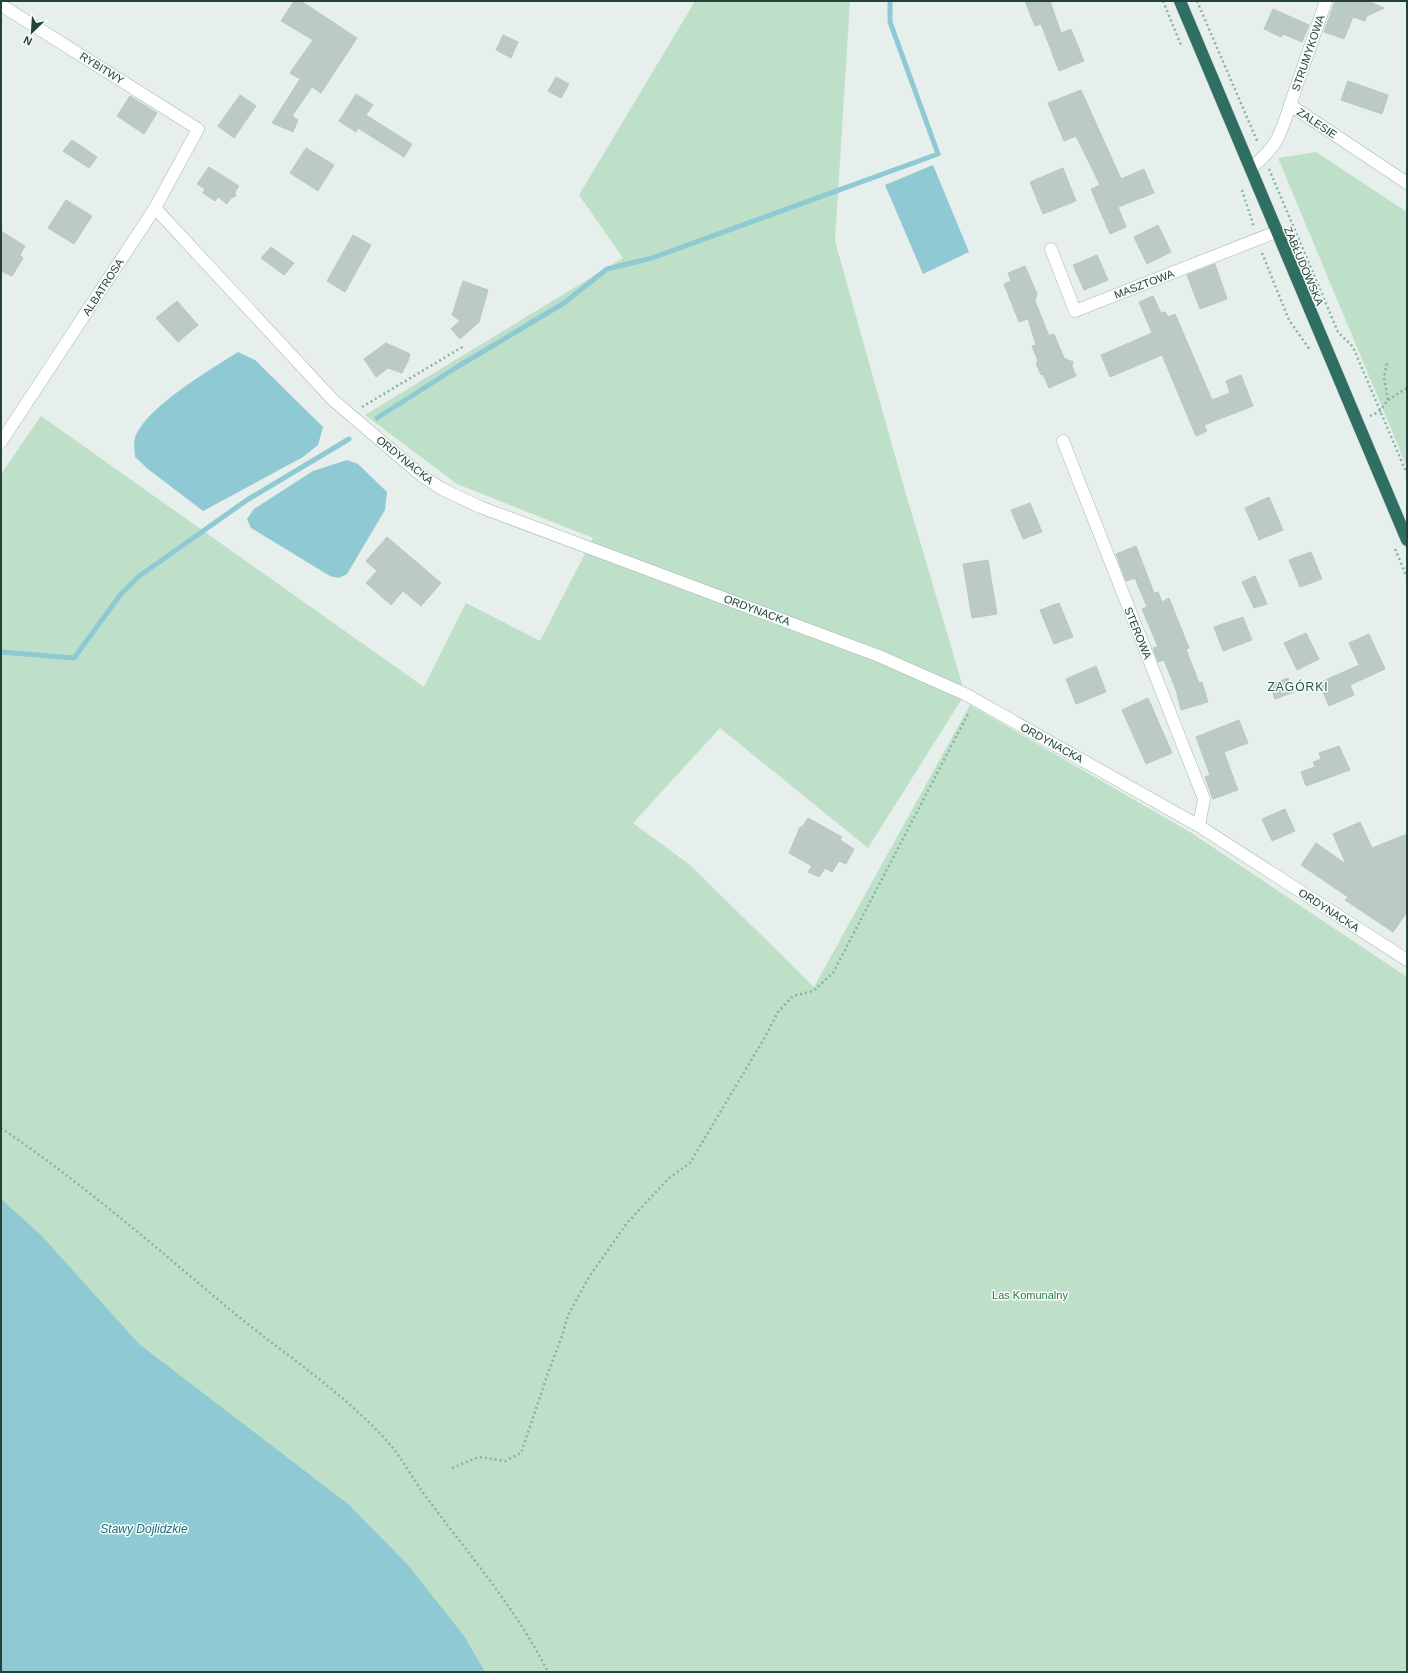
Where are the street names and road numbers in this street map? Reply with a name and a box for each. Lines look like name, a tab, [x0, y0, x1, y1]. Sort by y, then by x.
street label: STRUMYKOWA	[1289, 13, 1327, 93]
street label: RYBITWY	[78, 50, 127, 87]
street label: ZALESIE	[1295, 105, 1339, 141]
street label: ZABŁUDOWSKA	[1282, 225, 1326, 308]
street label: ALBATROSA	[80, 256, 126, 318]
street label: MASZTOWA	[1112, 267, 1176, 301]
street label: ORDYNACKA	[374, 433, 436, 487]
street label: ORDYNACKA	[722, 592, 792, 628]
street label: STEROWA	[1122, 605, 1154, 661]
street label: ORDYNACKA	[1019, 721, 1086, 765]
street label: ORDYNACKA	[1297, 886, 1362, 934]

